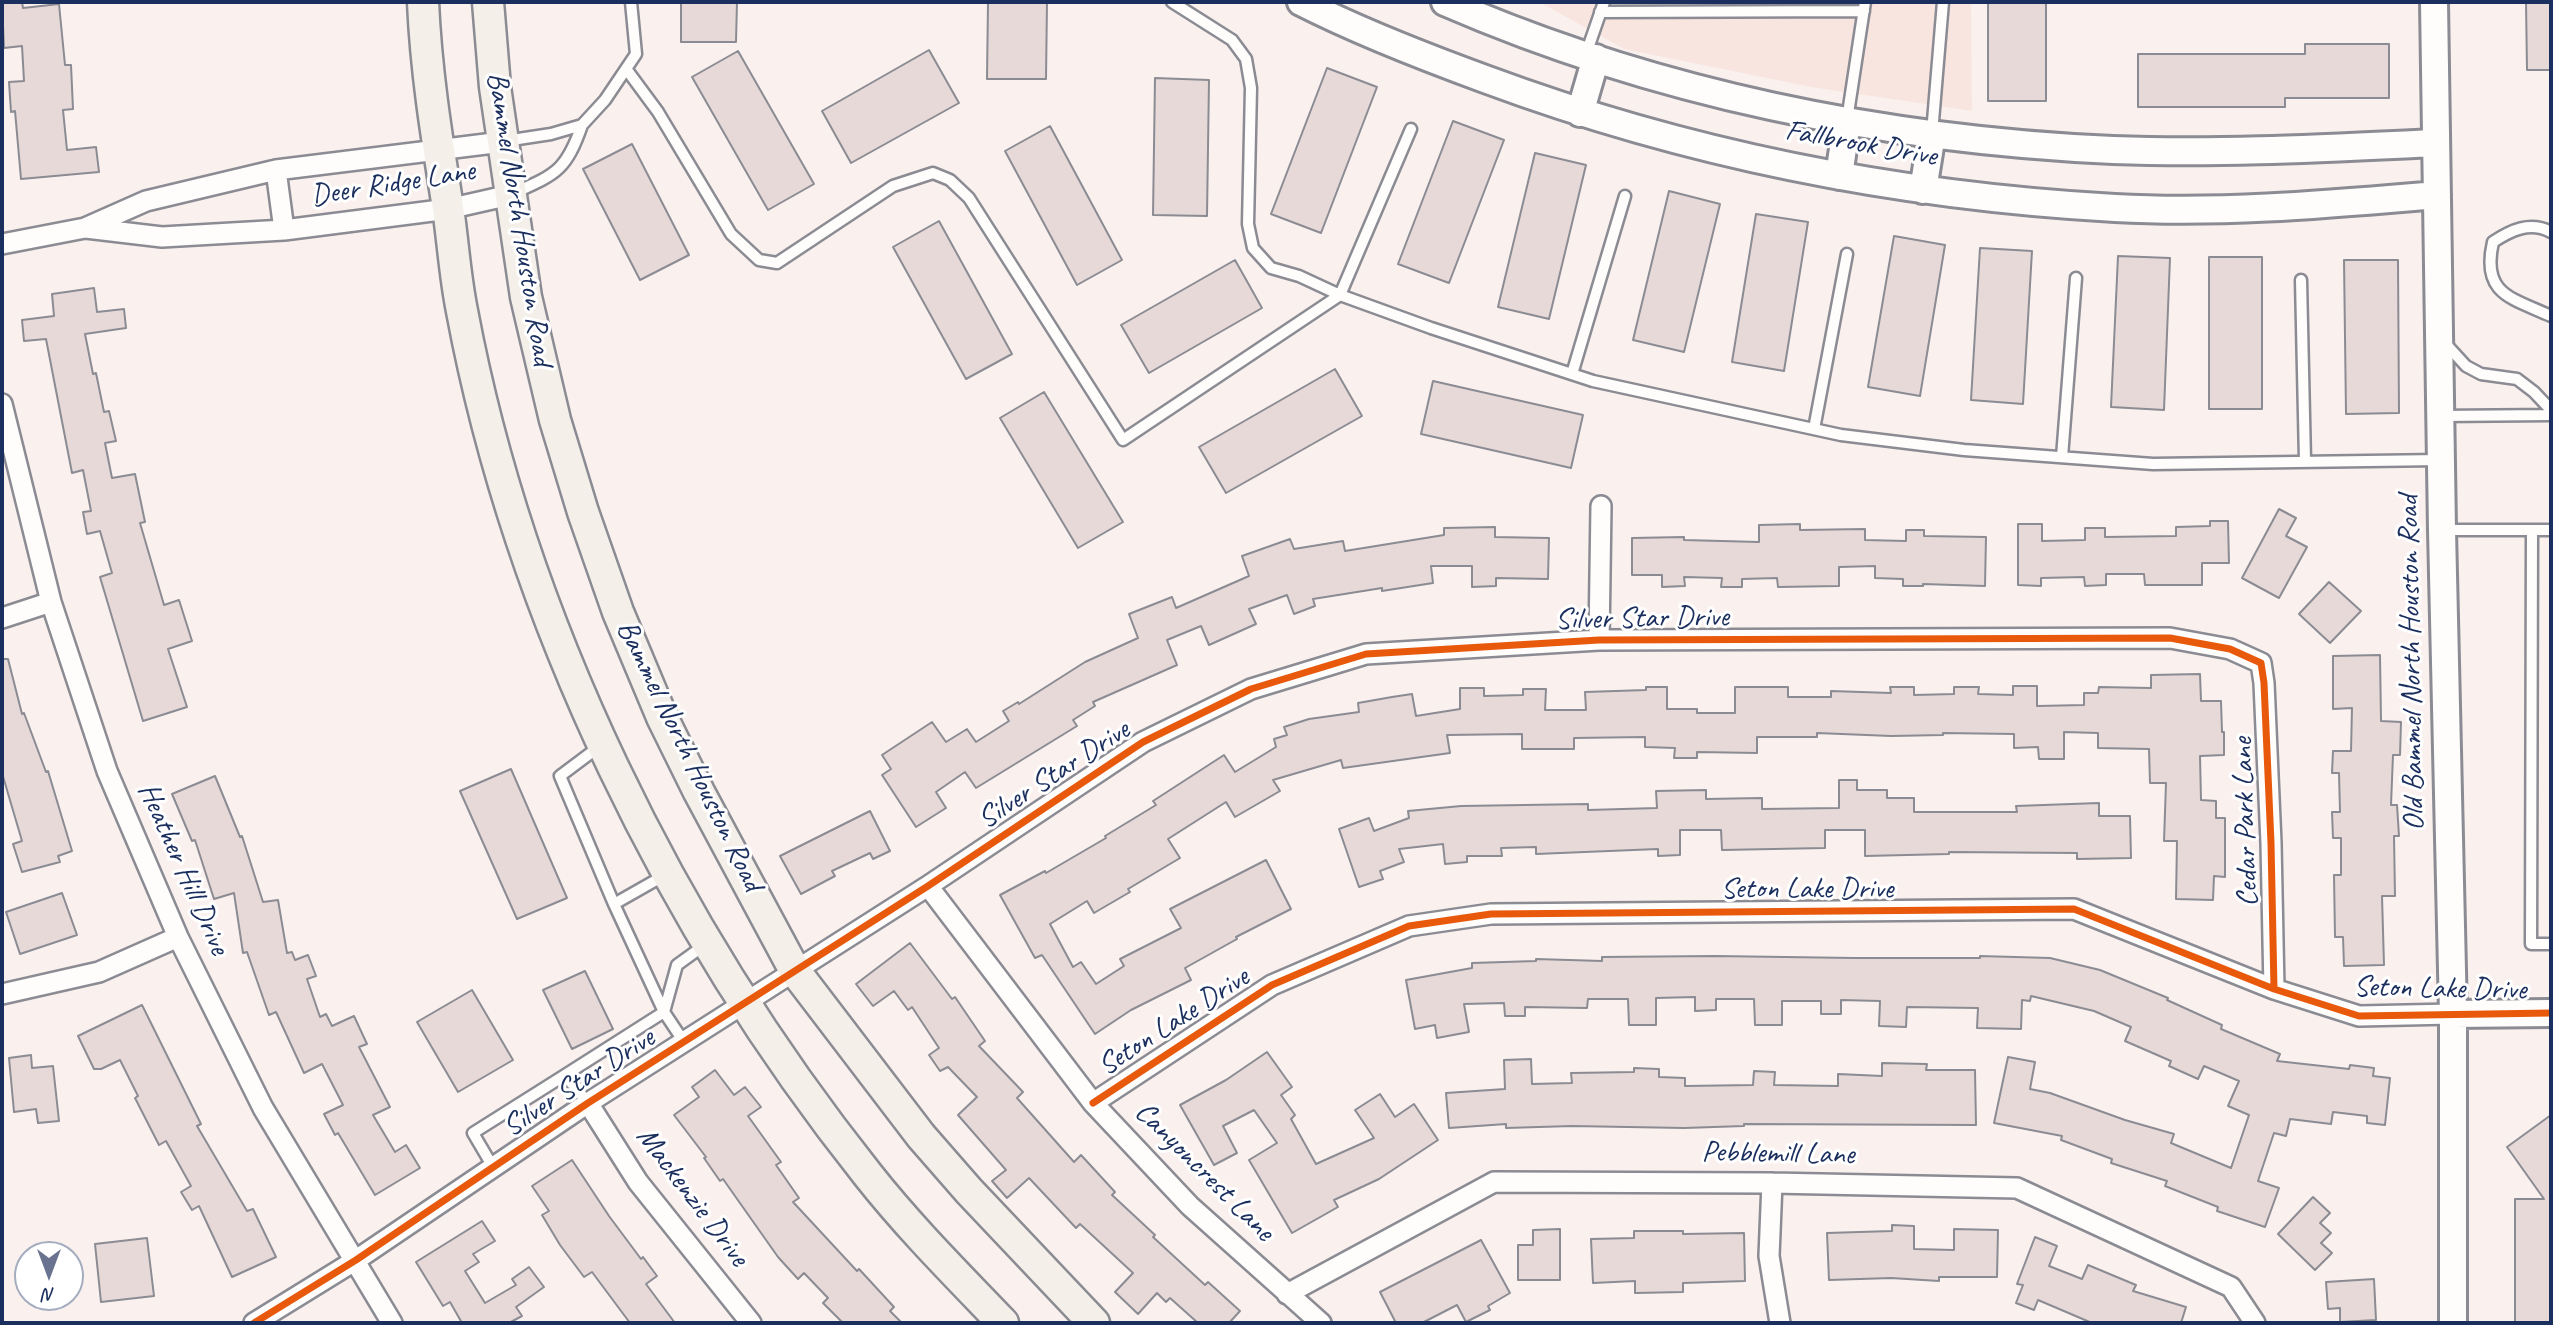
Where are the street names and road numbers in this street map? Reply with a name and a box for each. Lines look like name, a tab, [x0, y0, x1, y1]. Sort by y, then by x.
street label: Bammel North Houston Road	[478, 70, 560, 368]
street label: Fallbrook Drive	[1782, 113, 1940, 175]
street label: Deer Ridge Lane	[308, 153, 478, 215]
street label: Old Bammel North Houston Road	[2391, 495, 2433, 831]
street label: Silver Star Drive	[1555, 599, 1729, 639]
street label: Bammel North Houston Road	[608, 615, 770, 897]
street label: Silver Star Drive	[971, 713, 1137, 837]
street label: Cedar Park Lane	[2225, 737, 2267, 907]
street label: Heather Hill Drive	[129, 778, 237, 960]
street label: Seton Lake Drive	[1721, 871, 1893, 907]
street label: Seton Lake Drive	[1092, 960, 1256, 1084]
street label: Seton Lake Drive	[2353, 969, 2527, 1009]
street label: Silver Star Drive	[496, 1021, 662, 1145]
street label: Canyoncrest Lane	[1127, 1095, 1281, 1249]
street label: Mackenzie Drive	[628, 1120, 756, 1274]
street label: Pebblemill Lane	[1701, 1135, 1855, 1173]

